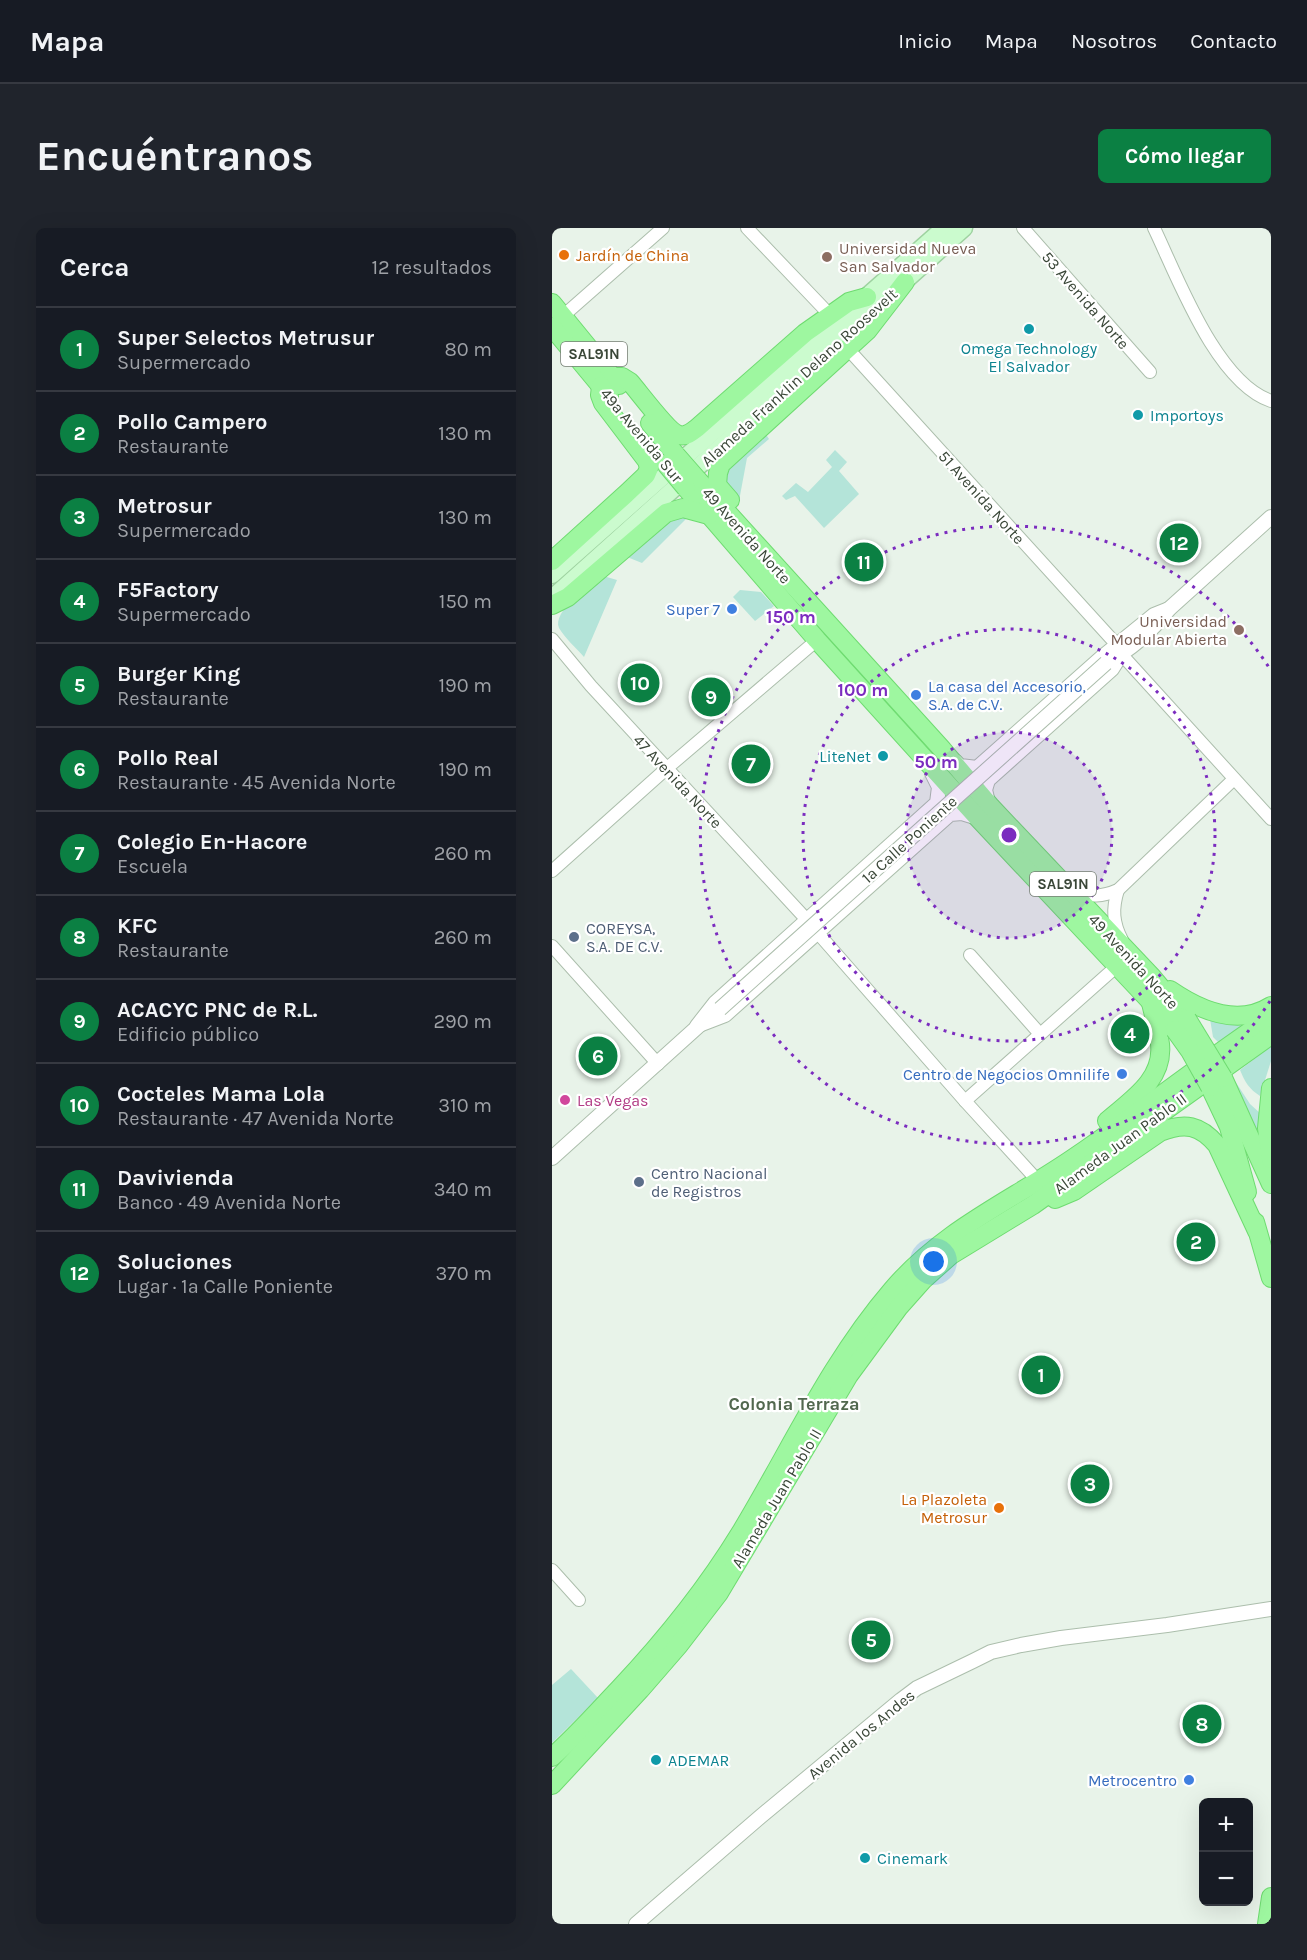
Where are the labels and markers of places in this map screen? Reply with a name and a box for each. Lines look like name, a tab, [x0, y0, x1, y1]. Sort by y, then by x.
place label: Universidad Nueva San Salvador	[839, 239, 976, 276]
place label: Jardín de China	[576, 246, 689, 265]
marker: Jardín de China	[557, 248, 571, 262]
marker: Universidad Nueva San Salvador	[820, 250, 834, 264]
marker: Omega Technology El Salvador	[1022, 322, 1036, 336]
place label: Omega Technology El Salvador	[961, 339, 1098, 376]
place label: Importoys	[1150, 406, 1224, 425]
marker: Importoys	[1131, 408, 1145, 422]
pin: 12	[1160, 520, 1198, 566]
pin: 11	[844, 540, 884, 584]
place label: Super 7	[666, 600, 720, 619]
marker: Super 7	[725, 602, 739, 616]
place label: Universidad Modular Abierta	[1110, 612, 1227, 649]
marker: Universidad Modular Abierta	[1232, 623, 1246, 637]
pin: 10	[620, 660, 659, 706]
pin: 9	[692, 674, 730, 720]
place label: La casa del Accesorio, S.A. de C.V.	[928, 677, 1086, 714]
marker: La casa del Accesorio, S.A. de C.V.	[909, 688, 923, 702]
pin: 7	[732, 742, 770, 786]
place label: LiteNet	[819, 747, 871, 766]
marker: LiteNet	[876, 749, 890, 763]
centre of rings	[999, 825, 1019, 845]
place label: COREYSA, S.A. DE C.V.	[586, 919, 662, 956]
marker: COREYSA, S.A. DE C.V.	[567, 930, 581, 944]
pin: 4	[1110, 1012, 1150, 1056]
pin: 6	[578, 1034, 618, 1078]
place label: Centro de Negocios Omnilife	[903, 1065, 1110, 1084]
marker: Centro de Negocios Omnilife	[1115, 1067, 1129, 1081]
place label: Las Vegas	[577, 1091, 648, 1110]
marker: Las Vegas	[558, 1093, 572, 1107]
place label: Centro Nacional de Registros	[651, 1164, 768, 1201]
marker: Centro Nacional de Registros	[632, 1175, 646, 1189]
pin: 2	[1176, 1220, 1216, 1264]
pin: 1	[1022, 1352, 1060, 1398]
pin: 3	[1070, 1462, 1110, 1506]
place label: La Plazoleta Metrosur	[901, 1490, 987, 1527]
marker: La Plazoleta Metrosur	[992, 1501, 1006, 1515]
pin: 5	[852, 1618, 890, 1662]
pin: 8	[1182, 1702, 1222, 1746]
place label: ADEMAR	[668, 1751, 729, 1770]
marker: ADEMAR	[649, 1753, 663, 1767]
place label: Metrocentro	[1088, 1771, 1177, 1790]
marker: Metrocentro	[1182, 1773, 1196, 1787]
place label: Cinemark	[877, 1849, 948, 1868]
marker: Cinemark	[858, 1851, 872, 1865]

